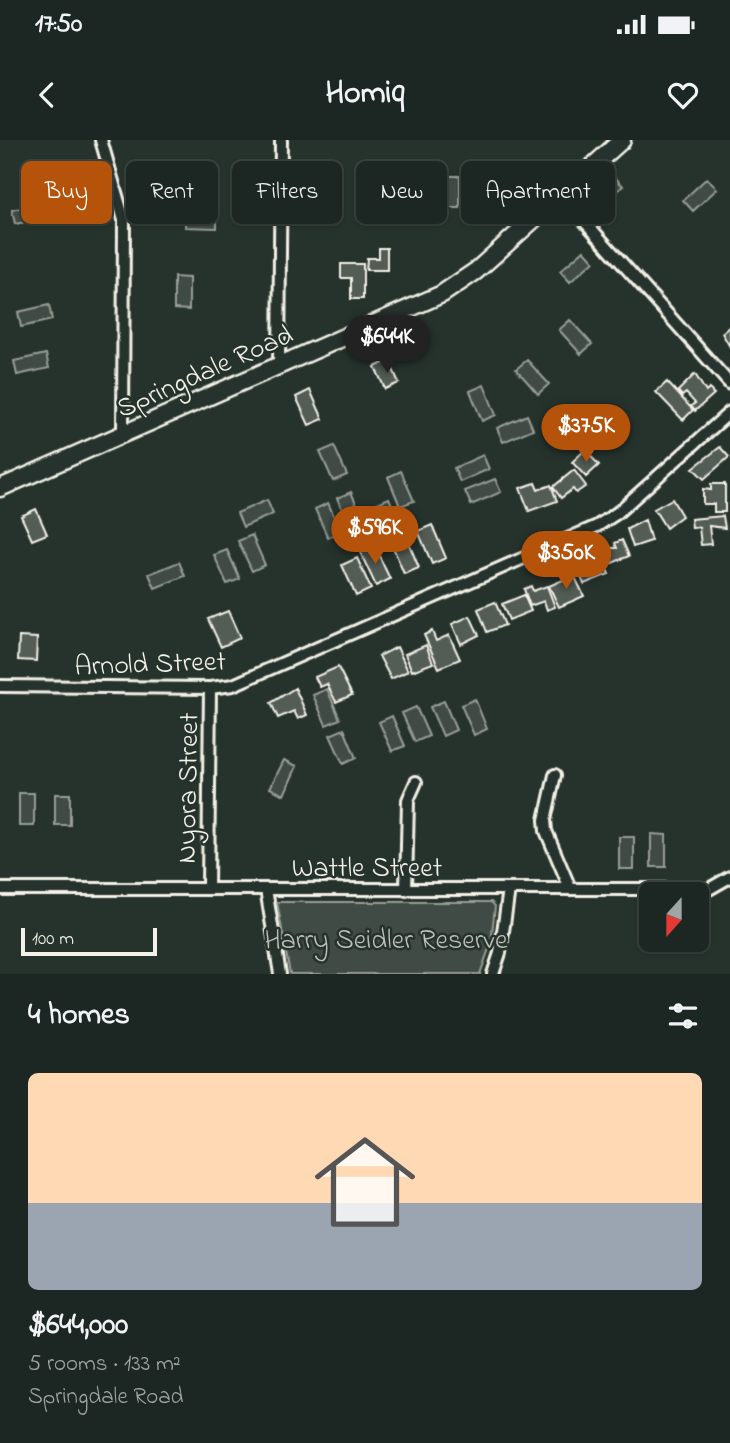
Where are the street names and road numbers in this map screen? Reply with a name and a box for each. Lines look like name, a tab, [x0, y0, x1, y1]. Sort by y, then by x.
street label: Springdale Road	[111, 316, 300, 430]
street label: Arnold Street	[74, 642, 227, 689]
street label: Nyora Street	[168, 712, 211, 864]
street label: Wattle Street	[292, 849, 442, 890]

